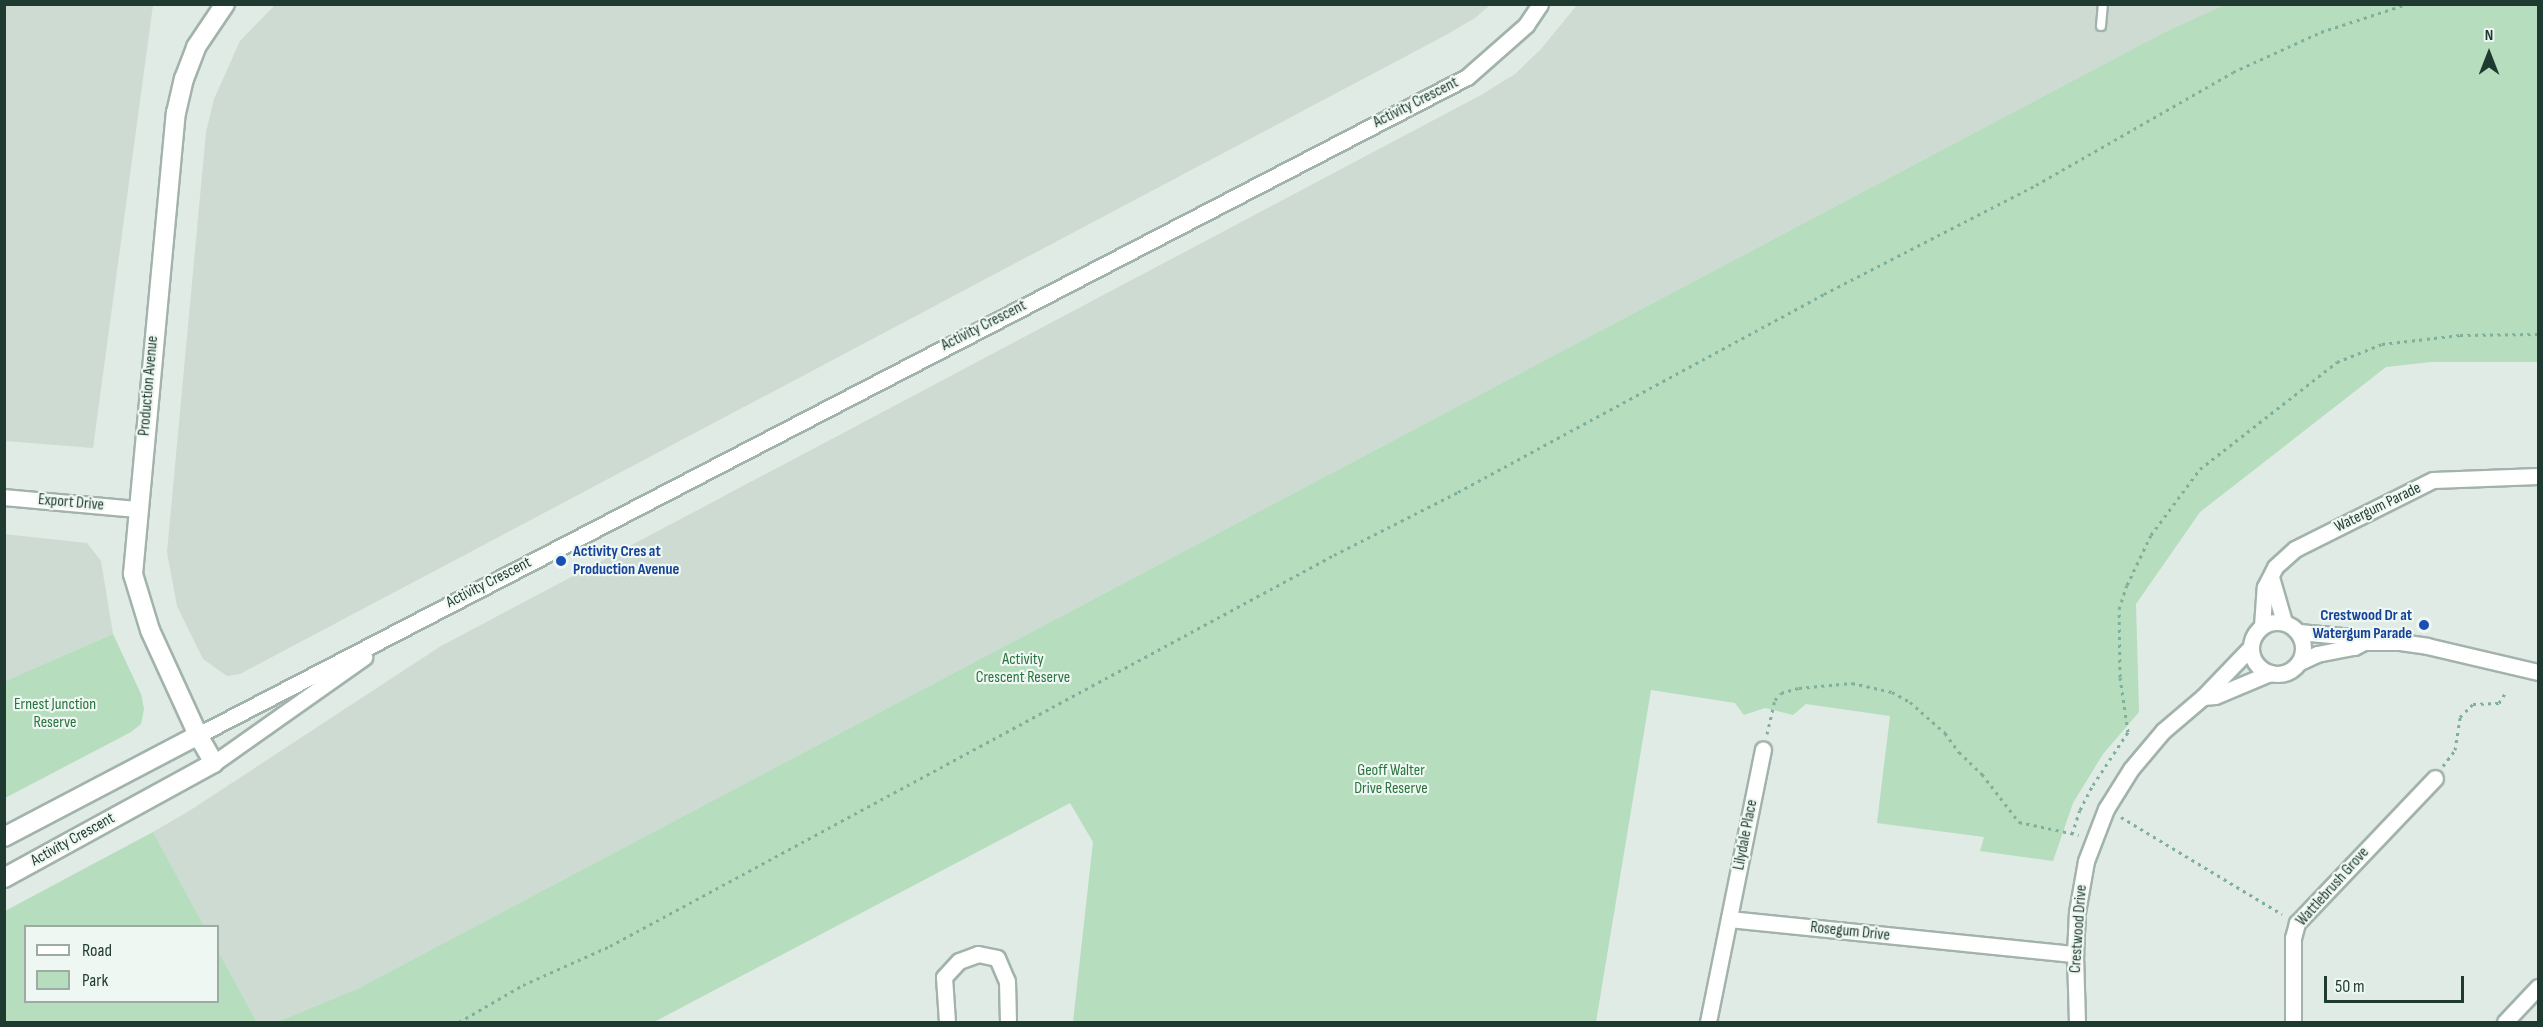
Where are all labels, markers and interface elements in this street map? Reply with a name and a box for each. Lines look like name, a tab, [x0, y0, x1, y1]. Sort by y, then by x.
north arrow	[2459, 24, 2519, 84]
text: N	[2485, 26, 2493, 45]
street label: Activity Crescent	[1370, 73, 1462, 133]
street label: Activity Crescent	[938, 296, 1030, 356]
street label: Production Avenue	[135, 335, 163, 437]
street label: Watergum Parade	[2332, 479, 2424, 537]
street label: Export Drive	[37, 491, 105, 515]
place label: Activity Cres at Production Avenue	[573, 542, 679, 580]
street label: Activity Crescent	[443, 553, 535, 613]
marker: Activity Cres at Production Avenue	[554, 554, 568, 568]
place label: Crestwood Dr at Watergum Parade	[2313, 606, 2412, 644]
marker: Crestwood Dr at Watergum Parade	[2417, 618, 2431, 632]
park label: Activity Crescent Reserve	[976, 650, 1070, 688]
park label: Ernest Junction Reserve	[14, 695, 96, 733]
park label: Geoff Walter Drive Reserve	[1354, 761, 1428, 799]
street label: Lilydale Place	[1730, 798, 1762, 872]
street label: Activity Crescent	[28, 809, 118, 871]
street label: Wattlebrush Grove	[2293, 844, 2373, 930]
street label: Crestwood Drive	[2066, 884, 2092, 974]
street label: Rosegum Drive	[1809, 918, 1891, 946]
legend	[24, 925, 219, 1003]
text: Road	[82, 940, 112, 961]
scale bar	[2327, 964, 2466, 1002]
text: Park	[82, 970, 108, 991]
text: 50 m	[2335, 976, 2365, 997]

